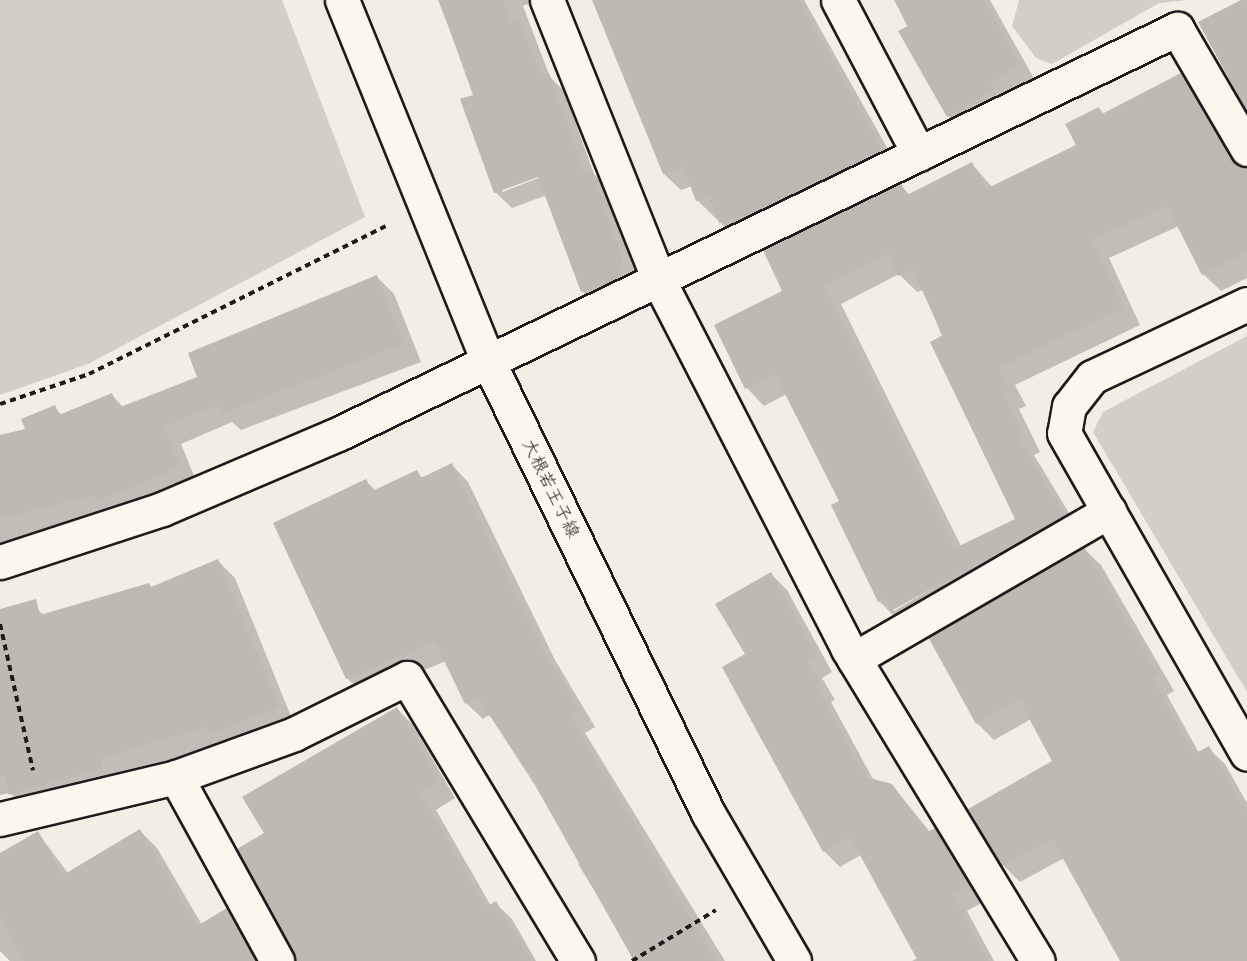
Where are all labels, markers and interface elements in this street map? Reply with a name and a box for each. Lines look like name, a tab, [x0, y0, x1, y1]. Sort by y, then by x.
street label: 大根若王子線	[517, 436, 583, 542]

